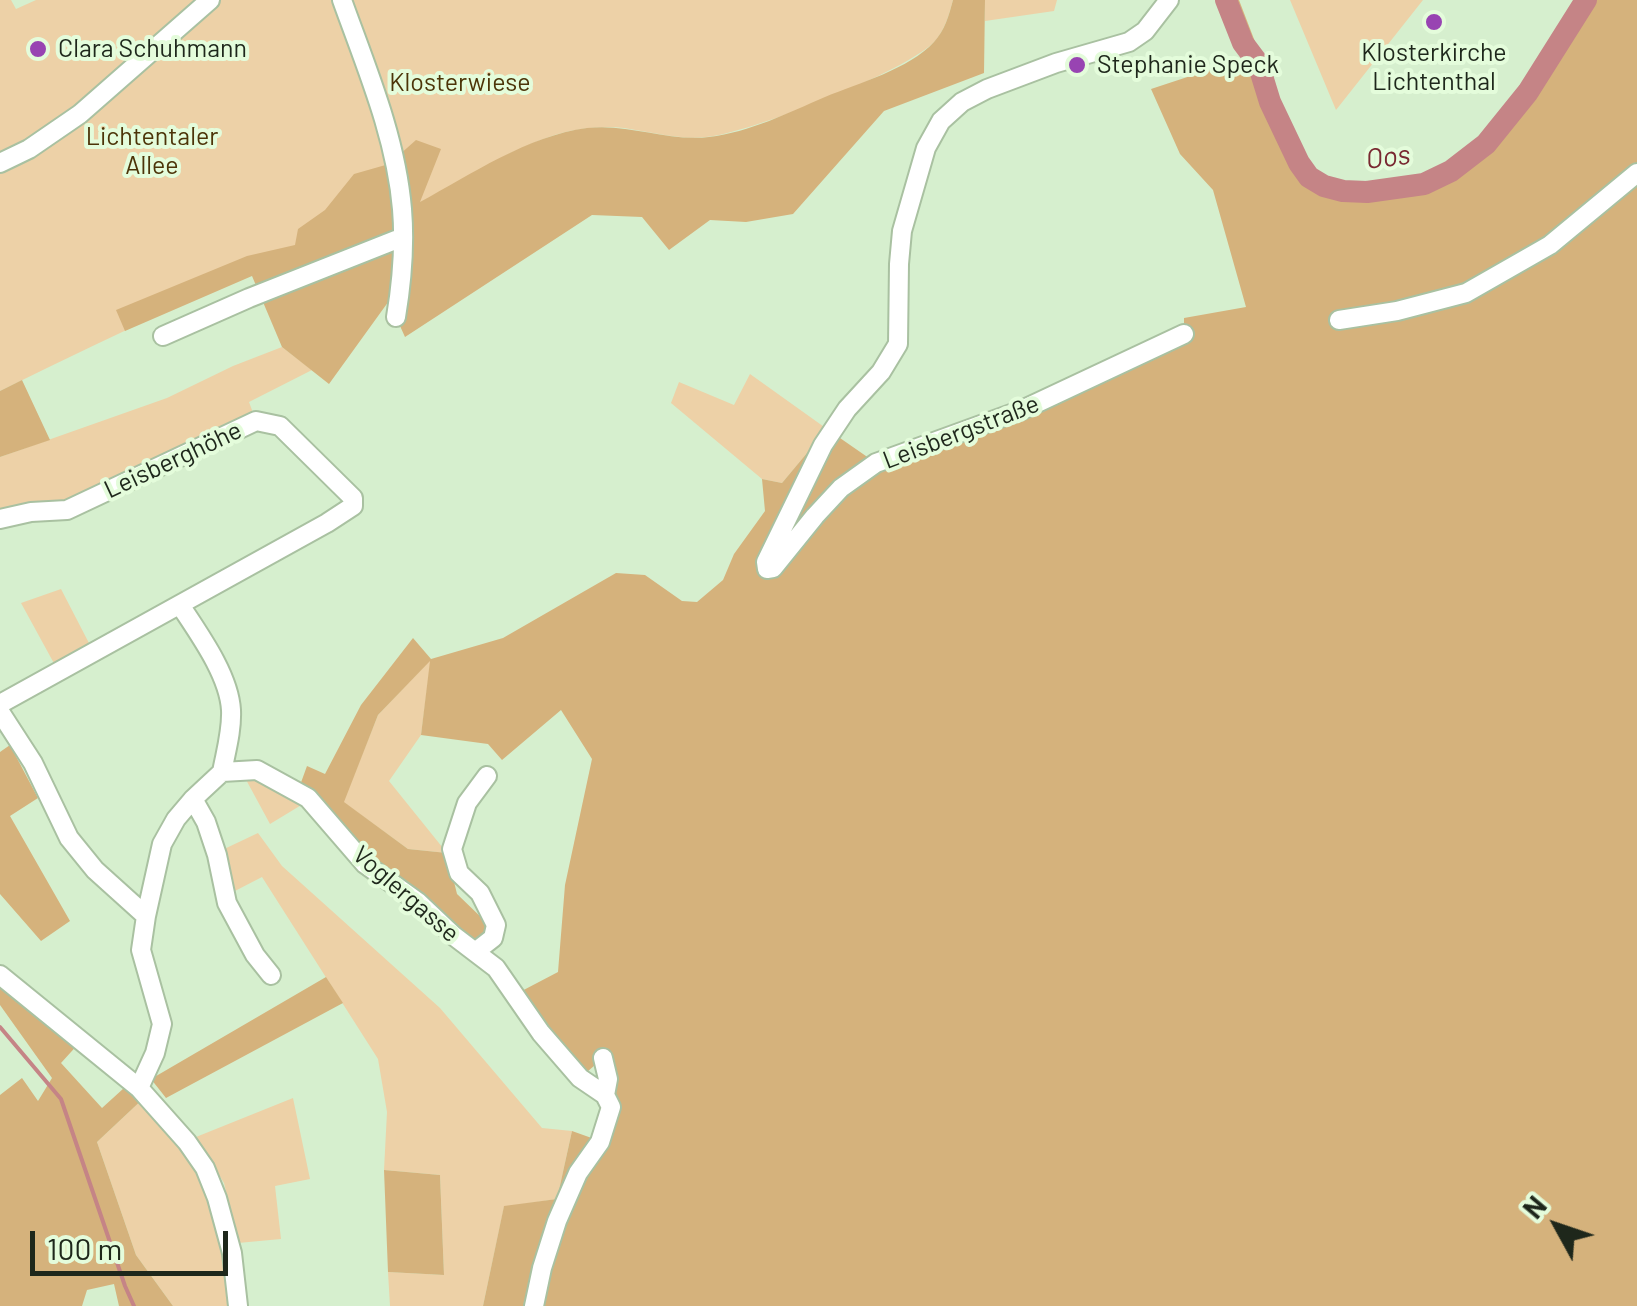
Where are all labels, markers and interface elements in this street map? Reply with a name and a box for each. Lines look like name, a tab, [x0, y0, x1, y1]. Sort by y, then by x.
marker: Klosterkirche Lichtenthal	[1423, 11, 1445, 33]
place label: Clara Schuhmann	[58, 34, 247, 64]
marker: Clara Schuhmann	[27, 38, 49, 60]
place label: Klosterkirche Lichtenthal	[1361, 38, 1507, 97]
place label: Stephanie Speck	[1097, 50, 1279, 80]
marker: Stephanie Speck	[1066, 54, 1088, 76]
park label: Klosterwiese	[389, 68, 531, 98]
park label: Lichtentaler Allee	[86, 122, 218, 181]
water label: Oos	[1364, 138, 1412, 176]
street label: Leisbergstraße	[879, 388, 1043, 476]
street label: Leisberghöhe	[99, 415, 247, 505]
street label: Voglergasse	[347, 840, 465, 948]
north arrow	[1507, 1176, 1607, 1276]
text: N	[1515, 1189, 1553, 1225]
scale bar	[35, 1211, 232, 1273]
text: 100 m	[47, 1230, 122, 1266]

